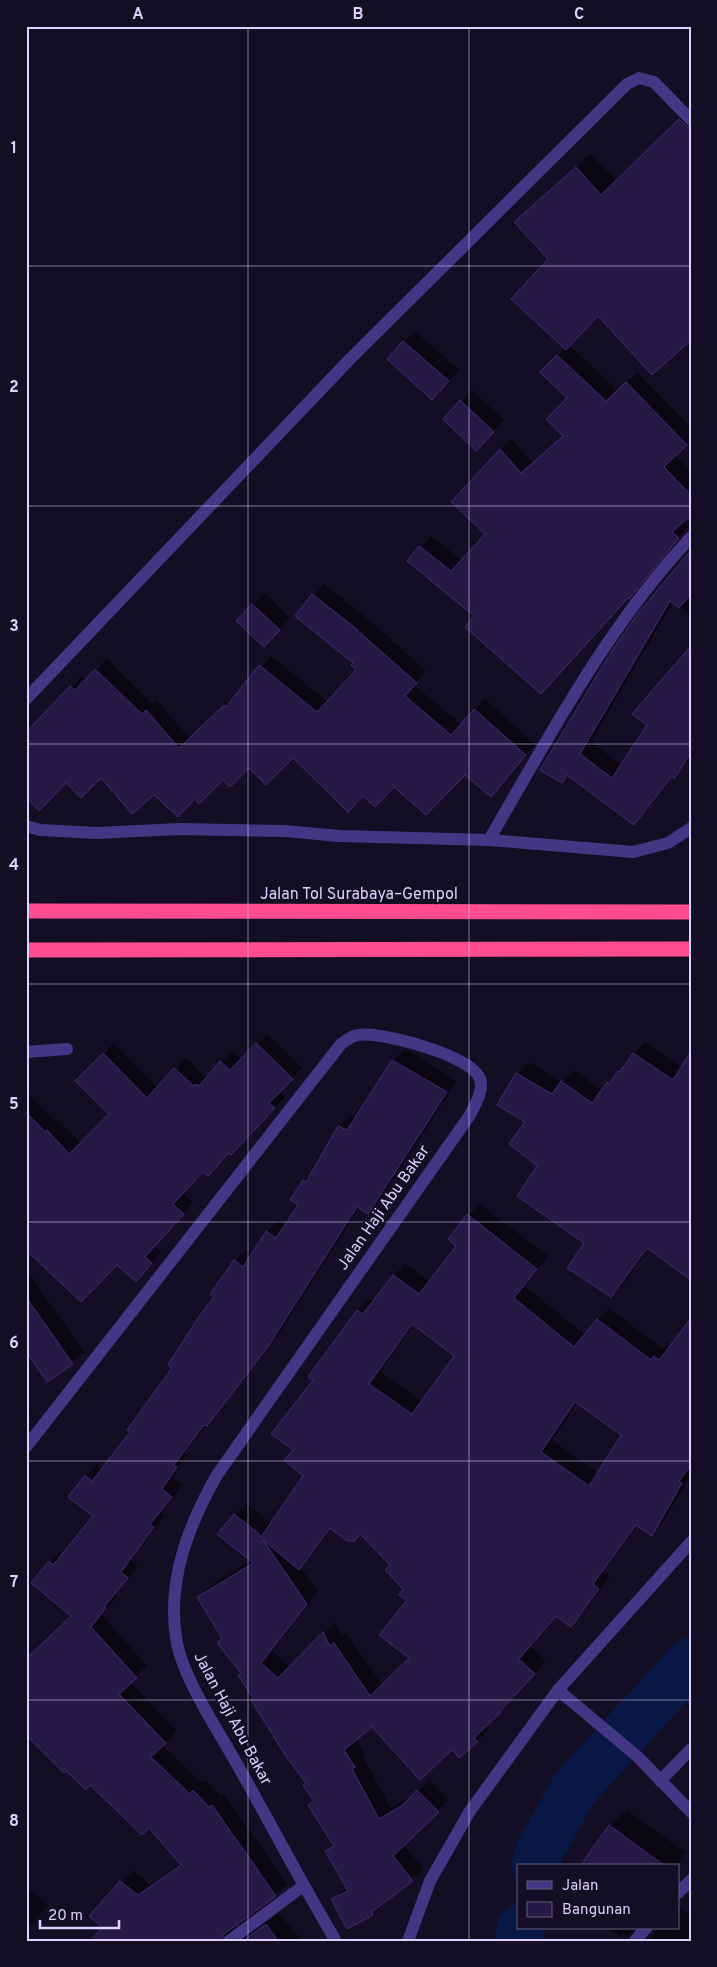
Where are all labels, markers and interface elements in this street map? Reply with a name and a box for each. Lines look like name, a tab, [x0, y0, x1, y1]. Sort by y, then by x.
text: A	[132, 5, 144, 25]
text: B	[352, 5, 364, 25]
text: C	[574, 5, 584, 25]
text: 1	[11, 139, 17, 159]
text: 2	[9, 378, 19, 398]
text: 3	[9, 617, 19, 637]
text: 4	[9, 856, 19, 876]
street label: Jalan Tol Surabaya–Gempol	[260, 885, 458, 905]
text: 5	[9, 1095, 19, 1115]
street label: Jalan Haji Abu Bakar	[333, 1142, 435, 1274]
text: 6	[9, 1334, 19, 1354]
text: 7	[10, 1573, 18, 1593]
street label: Jalan Haji Abu Bakar	[188, 1649, 276, 1789]
text: 8	[9, 1812, 19, 1832]
legend	[517, 1864, 680, 1930]
text: Jalan	[562, 1877, 599, 1896]
scale bar	[40, 1897, 119, 1929]
text: Bangunan	[562, 1901, 631, 1920]
text: 20 m	[48, 1907, 83, 1926]

